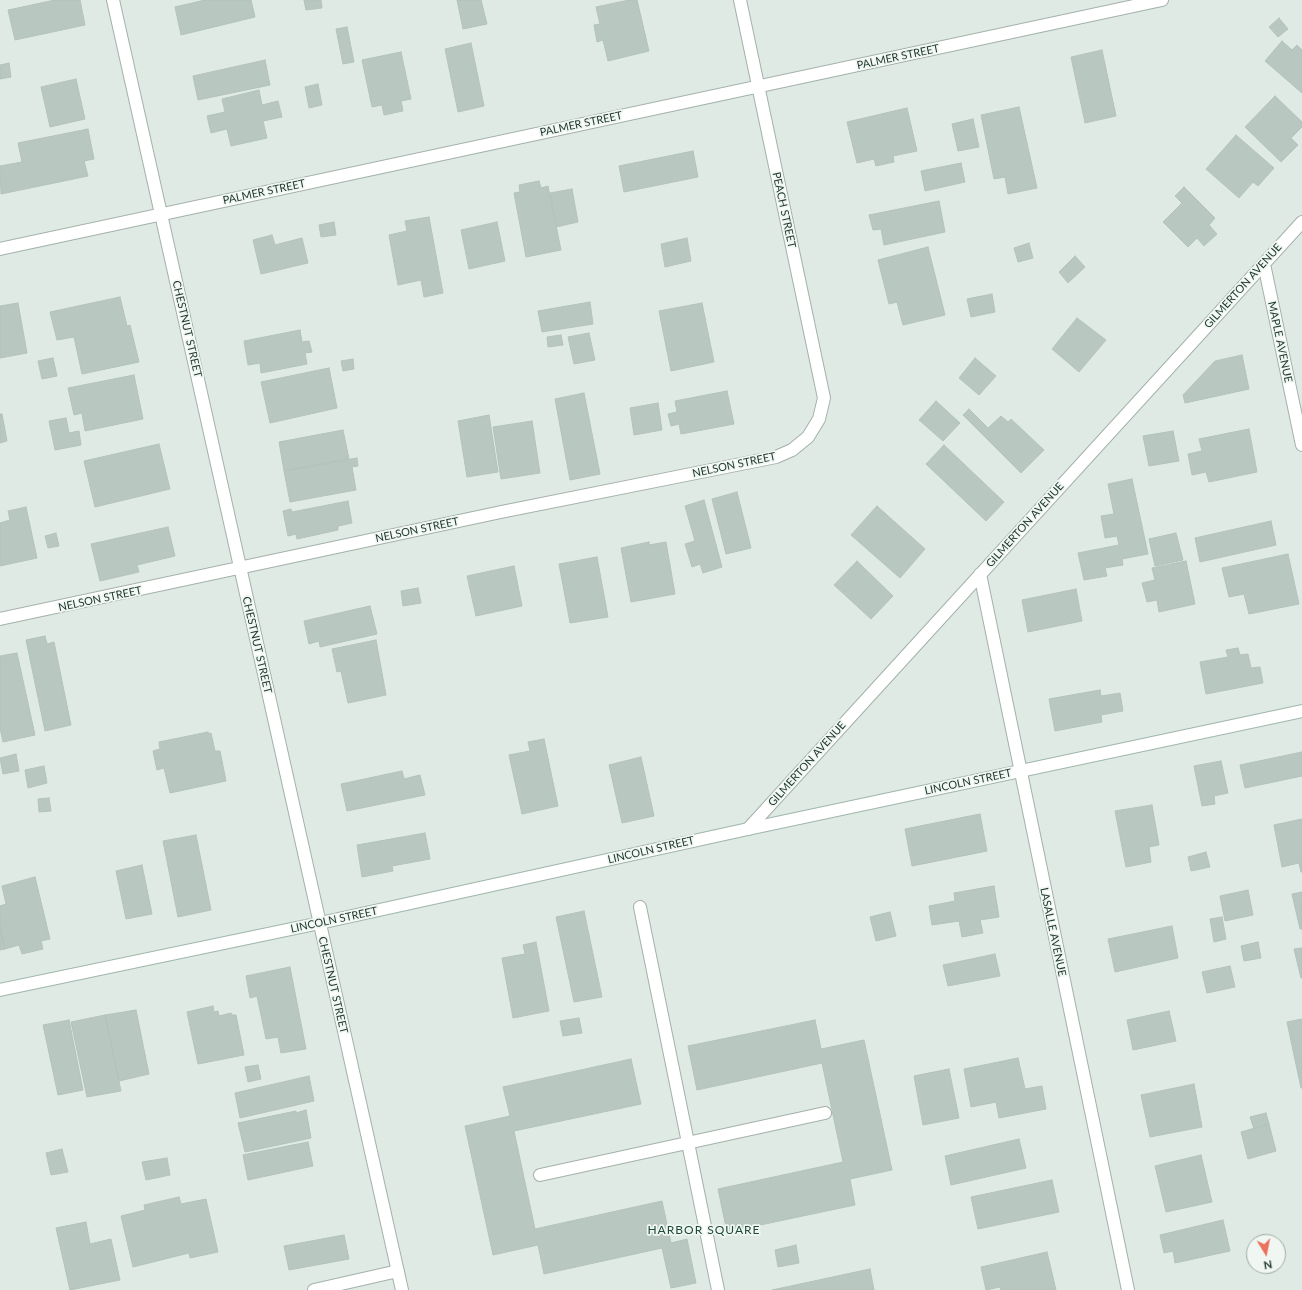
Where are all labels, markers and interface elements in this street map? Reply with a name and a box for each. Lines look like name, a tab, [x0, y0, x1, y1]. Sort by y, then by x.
street label: PALMER STREET	[856, 42, 940, 72]
street label: PALMER STREET	[539, 109, 623, 139]
street label: PEACH STREET	[770, 171, 798, 249]
street label: PALMER STREET	[222, 177, 306, 207]
street label: GILMERTON AVENUE	[1201, 241, 1285, 331]
street label: CHESTNUT STREET	[169, 279, 205, 379]
street label: MAPLE AVENUE	[1265, 300, 1295, 384]
street label: NELSON STREET	[691, 450, 777, 480]
street label: GILMERTON AVENUE	[983, 480, 1067, 570]
street label: NELSON STREET	[374, 515, 460, 545]
street label: NELSON STREET	[57, 584, 143, 614]
street label: CHESTNUT STREET	[239, 595, 275, 695]
street label: GILMERTON AVENUE	[765, 719, 849, 809]
street label: LINCOLN STREET	[923, 766, 1013, 798]
street label: LINCOLN STREET	[606, 834, 696, 866]
street label: LASALLE AVENUE	[1037, 886, 1069, 978]
street label: LINCOLN STREET	[289, 904, 379, 936]
street label: CHESTNUT STREET	[315, 935, 351, 1035]
district label: HARBOR SQUARE	[647, 1223, 761, 1237]
north arrow	[1246, 1234, 1286, 1274]
text: N	[1263, 1258, 1273, 1272]

